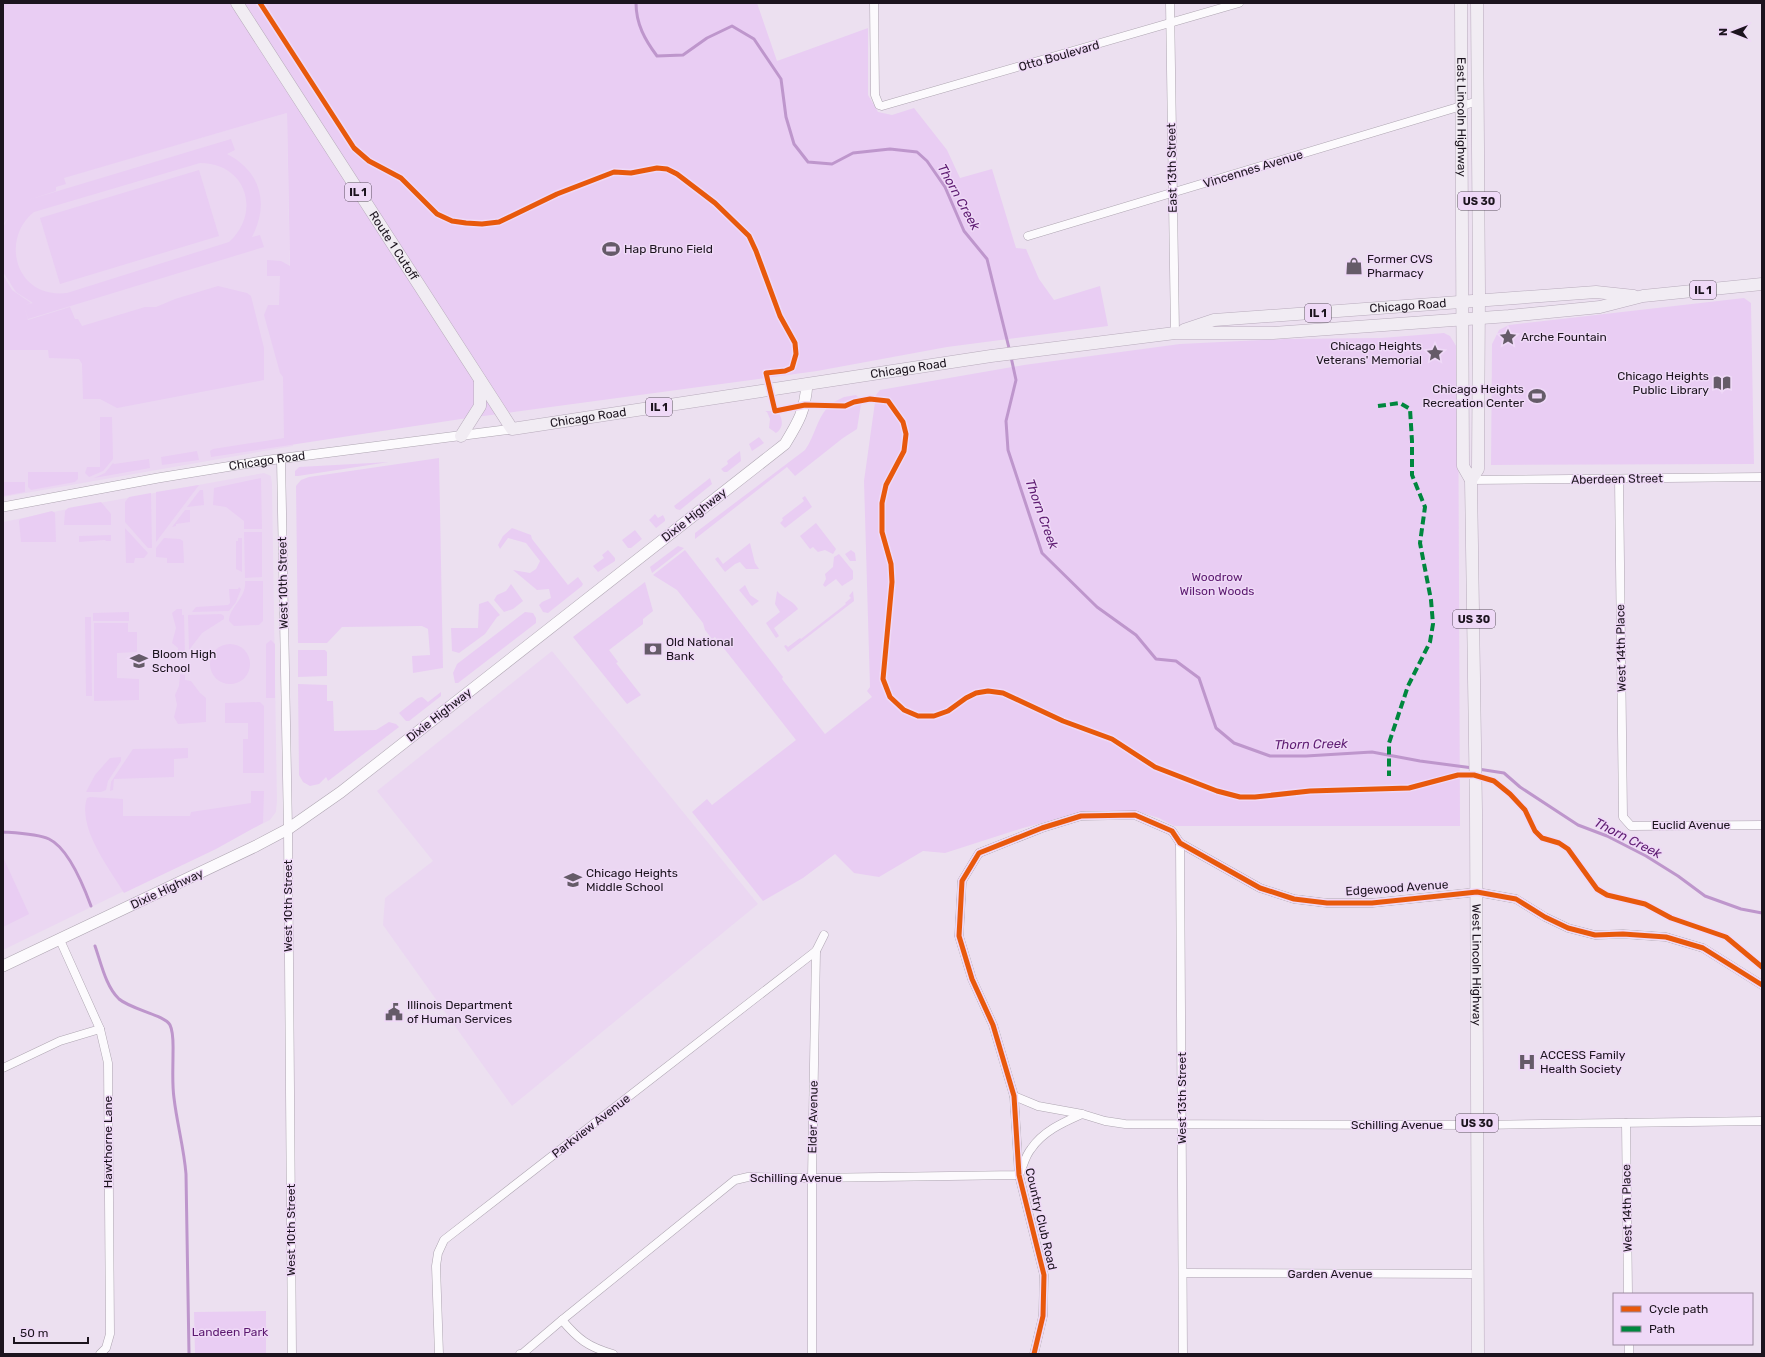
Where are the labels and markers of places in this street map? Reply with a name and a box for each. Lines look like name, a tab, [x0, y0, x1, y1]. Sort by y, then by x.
sports icon: Hap Bruno Field	[601, 239, 621, 259]
place label: Hap Bruno Field	[624, 242, 713, 256]
place label: Former CVS Pharmacy	[1367, 252, 1433, 280]
shop icon: Former CVS Pharmacy	[1344, 256, 1364, 276]
place icon: Arche Fountain	[1498, 327, 1518, 347]
place label: Arche Fountain	[1521, 330, 1607, 344]
place label: Chicago Heights Veterans' Memorial	[1316, 339, 1422, 367]
place icon: Chicago Heights Veterans' Memorial	[1425, 343, 1445, 363]
place label: Chicago Heights Public Library	[1617, 369, 1709, 397]
library icon: Chicago Heights Public Library	[1712, 373, 1732, 393]
place label: Chicago Heights Recreation Center	[1423, 382, 1524, 410]
sports icon: Chicago Heights Recreation Center	[1527, 386, 1547, 406]
place label: Old National Bank	[666, 635, 733, 663]
bank icon: Old National Bank	[643, 639, 663, 659]
place label: Bloom High School	[152, 647, 216, 675]
school or university icon: Bloom High School	[129, 651, 149, 671]
place label: Chicago Heights Middle School	[586, 866, 678, 894]
school or university icon: Chicago Heights Middle School	[563, 870, 583, 890]
place label: Illinois Department of Human Services	[407, 998, 513, 1026]
public building icon: Illinois Department of Human Services	[384, 1002, 404, 1022]
place label: ACCESS Family Health Society	[1540, 1048, 1626, 1076]
hospital icon: ACCESS Family Health Society	[1517, 1052, 1537, 1072]

